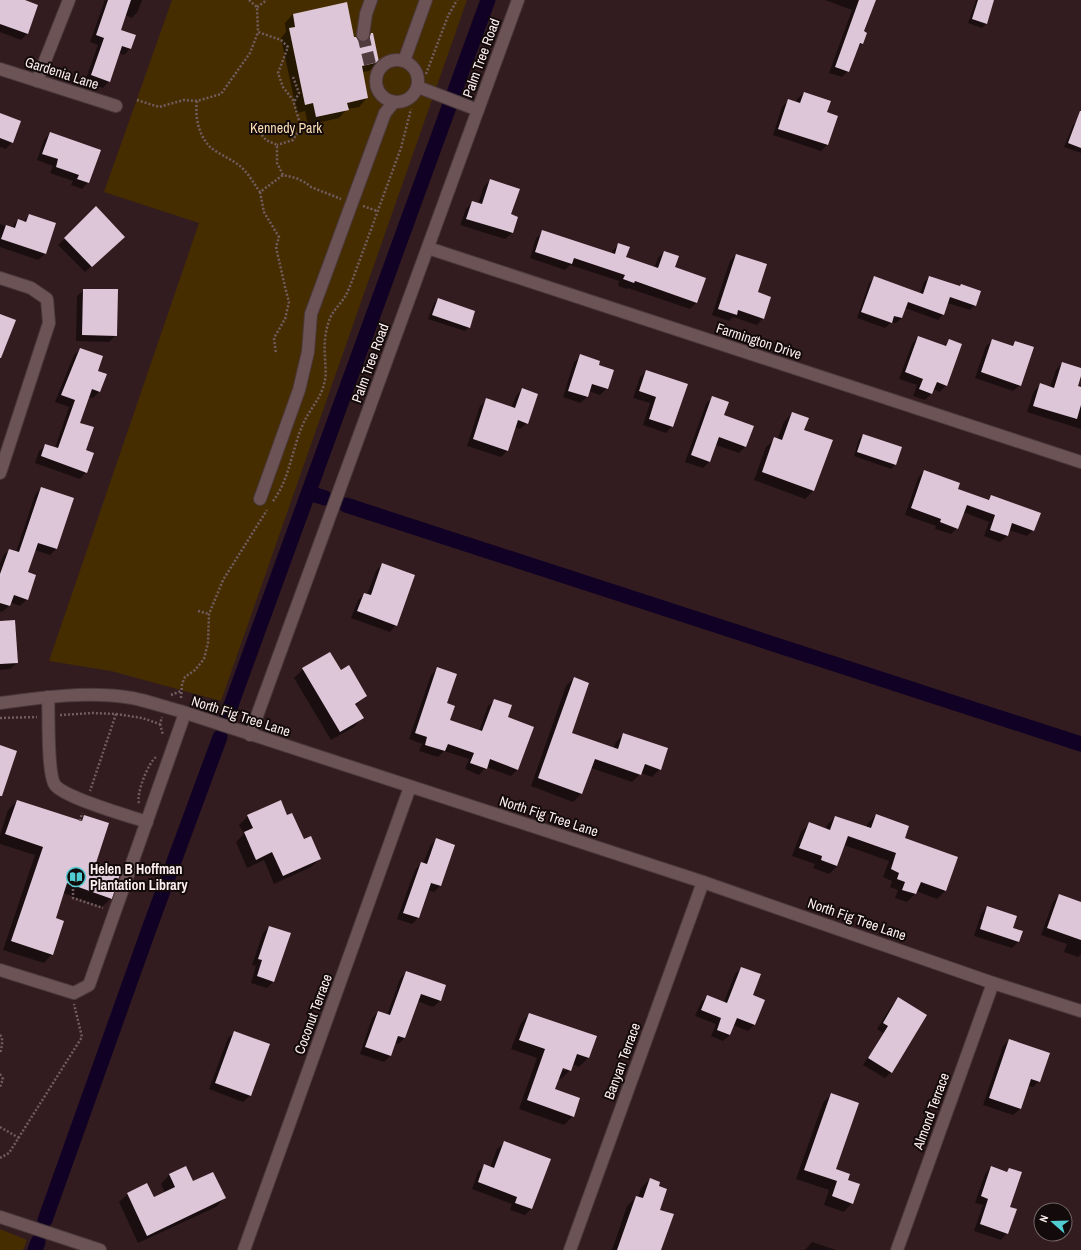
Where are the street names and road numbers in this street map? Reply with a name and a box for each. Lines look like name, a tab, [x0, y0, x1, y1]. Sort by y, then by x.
street label: Palm Tree Road	[458, 16, 504, 100]
street label: Gardenia Lane	[23, 53, 101, 93]
street label: Farmington Drive	[714, 319, 804, 363]
street label: Palm Tree Road	[347, 321, 393, 405]
street label: North Fig Tree Lane	[189, 692, 293, 740]
street label: North Fig Tree Lane	[497, 792, 601, 840]
street label: North Fig Tree Lane	[805, 894, 909, 944]
street label: Coconut Terrace	[290, 971, 336, 1057]
street label: Banyan Terrace	[600, 1020, 644, 1102]
street label: Almond Terrace	[908, 1070, 953, 1153]

